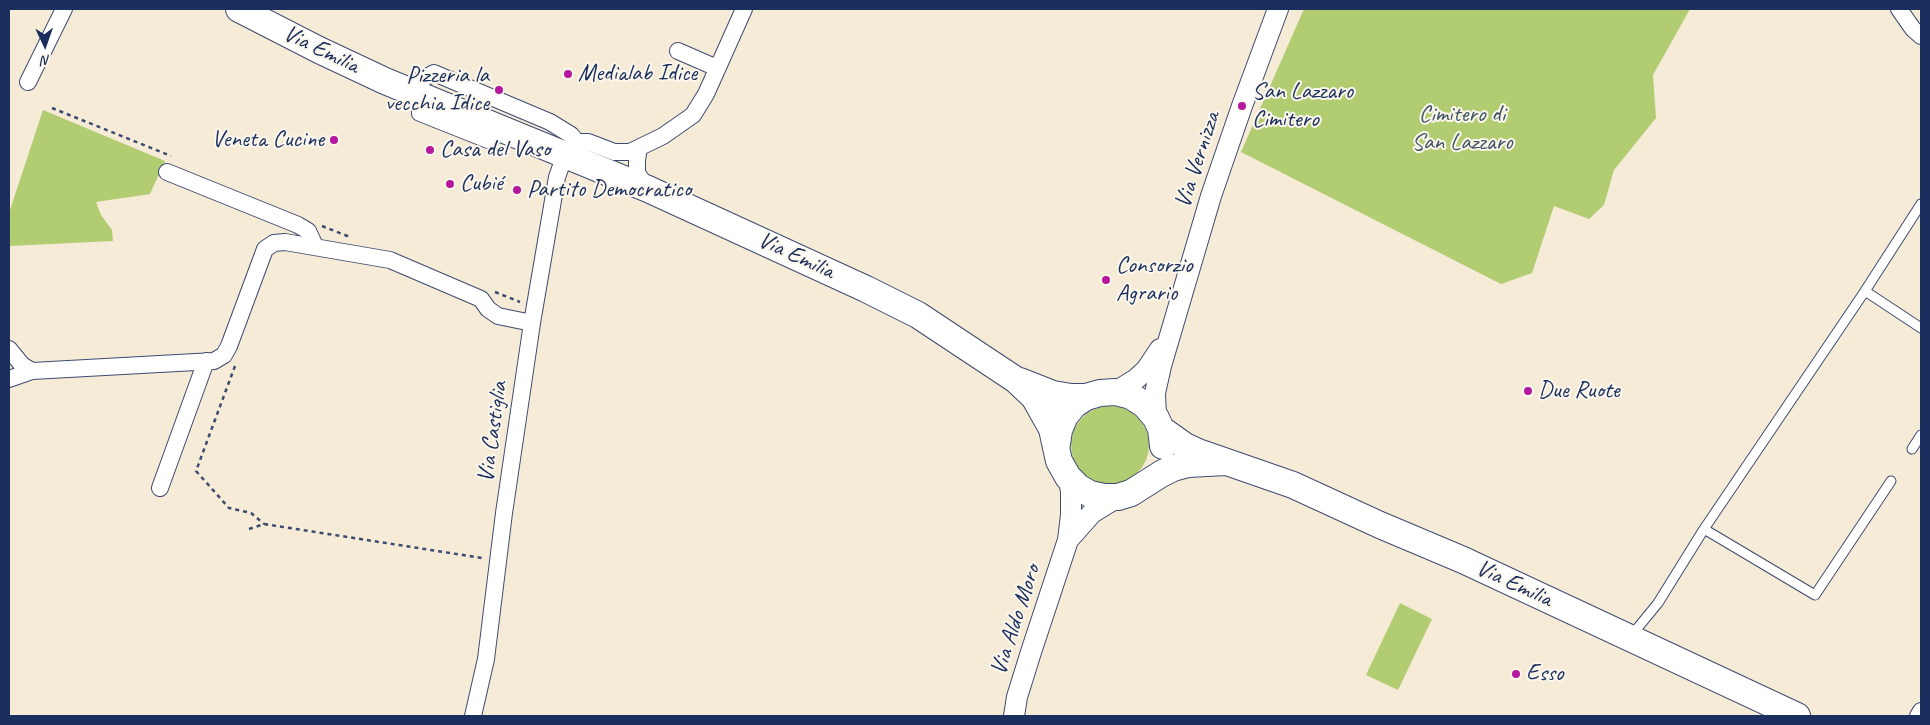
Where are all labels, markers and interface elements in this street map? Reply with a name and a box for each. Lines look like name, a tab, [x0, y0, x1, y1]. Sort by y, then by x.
street label: Via Emilia	[278, 19, 364, 81]
north arrow	[20, 20, 70, 70]
text: N	[41, 52, 51, 69]
place label: Medialab Idice	[578, 60, 697, 88]
place label: Pizzeria la vecchia Idice	[385, 62, 489, 118]
marker: Medialab Idice	[562, 68, 574, 80]
place label: San Lazzaro Cimitero	[1252, 78, 1353, 134]
marker: Pizzeria la vecchia Idice	[493, 84, 505, 96]
marker: San Lazzaro Cimitero	[1236, 100, 1248, 112]
park label: Cimitero di San Lazzaro	[1411, 101, 1513, 157]
street label: Via Vernizza	[1169, 108, 1227, 212]
place label: Veneta Cucine	[211, 126, 324, 154]
marker: Veneta Cucine	[328, 134, 340, 146]
place label: Casa del Vaso	[440, 136, 550, 164]
marker: Casa del Vaso	[424, 144, 436, 156]
place label: Cubié	[460, 170, 502, 198]
place label: Partito Democratico	[527, 176, 691, 204]
marker: Cubié	[444, 178, 456, 190]
marker: Partito Democratico	[511, 184, 523, 196]
street label: Via Emilia	[753, 226, 839, 286]
place label: Consorzio Agrario	[1116, 252, 1192, 308]
marker: Consorzio Agrario	[1100, 274, 1112, 286]
place label: Due Ruote	[1538, 377, 1620, 405]
street label: Via Castiglia	[472, 380, 514, 484]
marker: Due Ruote	[1522, 385, 1534, 397]
street label: Via Emilia	[1471, 554, 1557, 614]
street label: Via Aldo Moro	[985, 561, 1047, 679]
place label: Esso	[1526, 660, 1564, 688]
marker: Esso	[1510, 668, 1522, 680]

